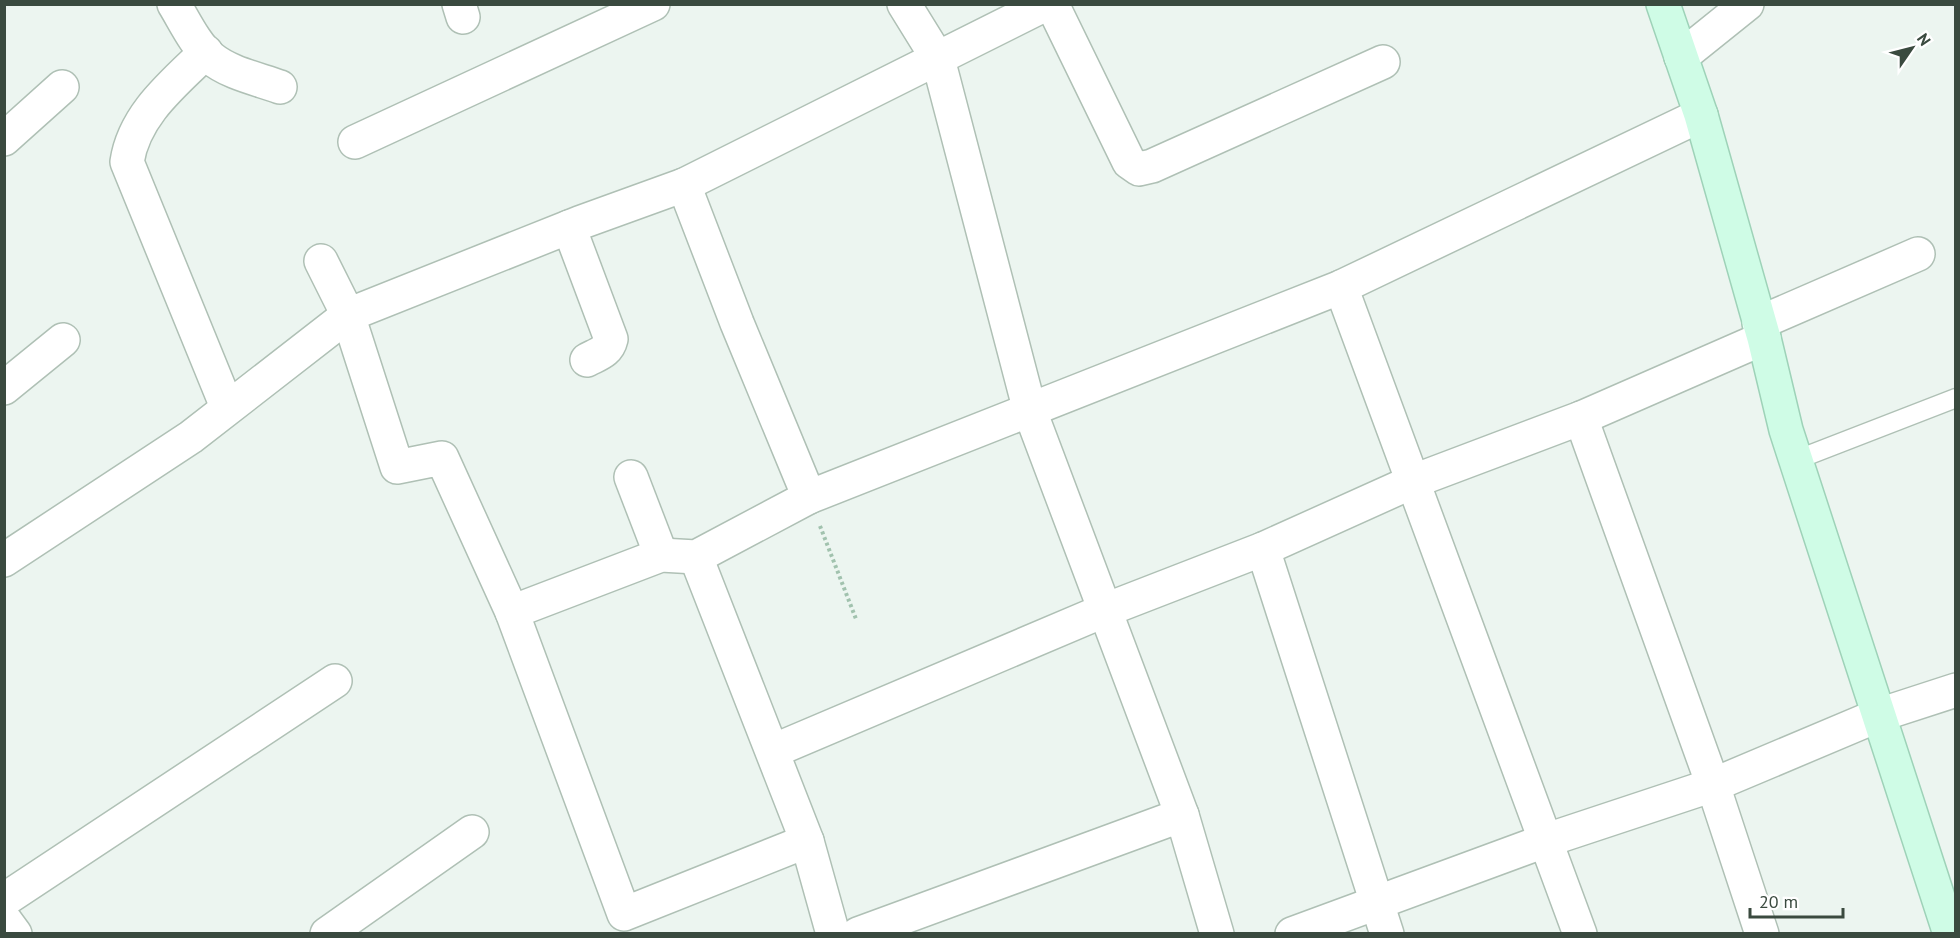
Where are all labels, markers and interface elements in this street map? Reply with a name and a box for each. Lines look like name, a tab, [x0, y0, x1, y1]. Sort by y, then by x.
north arrow	[1882, 18, 1942, 78]
text: N	[1913, 29, 1935, 49]
scale bar	[1750, 881, 1843, 919]
text: 20 m	[1759, 890, 1798, 913]

